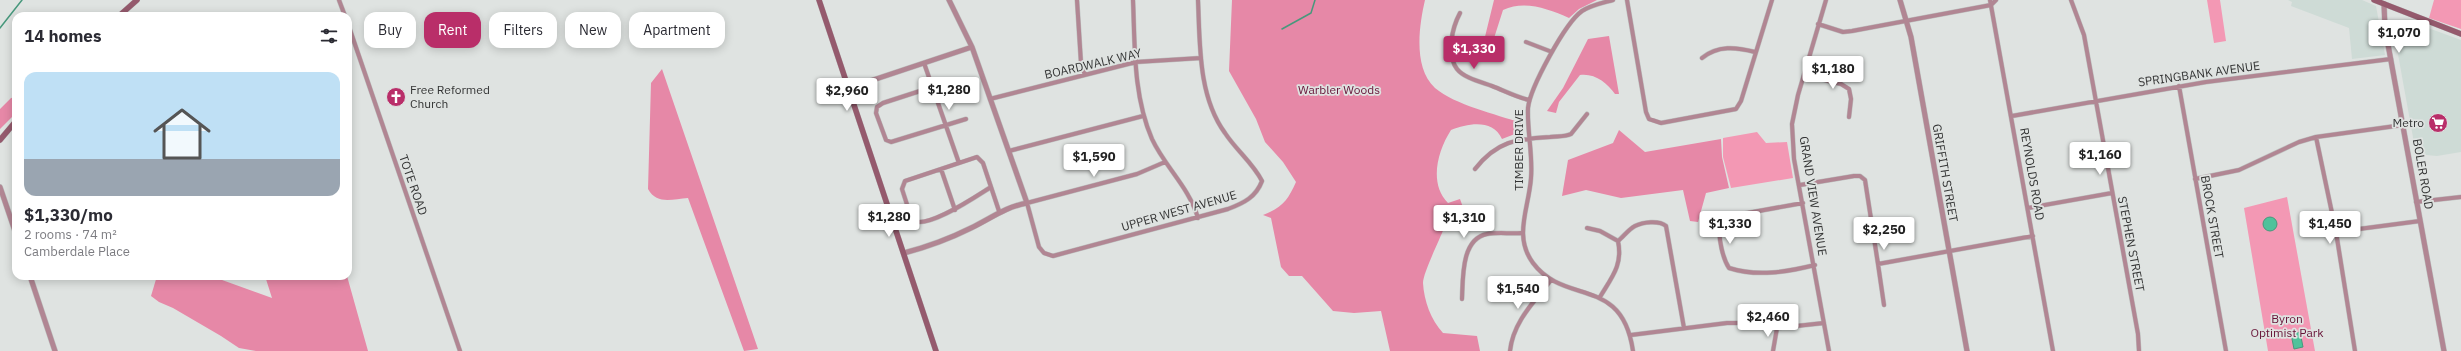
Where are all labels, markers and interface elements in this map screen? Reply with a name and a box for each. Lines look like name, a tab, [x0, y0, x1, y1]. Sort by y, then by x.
chip: Buy	[364, 12, 416, 48]
chip: Rent	[424, 12, 481, 48]
chip: Filters	[489, 12, 557, 48]
chip: New	[565, 12, 621, 48]
chip: Apartment	[629, 12, 725, 48]
pin: $1,070	[2366, 20, 2432, 54]
text: $1,070	[2377, 24, 2421, 41]
text: 14 homes	[24, 25, 101, 47]
icon: filters	[318, 25, 340, 47]
pin: $1,330	[1441, 36, 1507, 70]
text: $1,330	[1452, 40, 1496, 57]
street label: BOARDWALK WAY	[1043, 45, 1143, 82]
pin: $1,180	[1800, 56, 1866, 90]
street label: SPRINGBANK AVENUE	[2137, 58, 2261, 89]
text: $1,180	[1811, 60, 1855, 77]
pin: $1,280	[916, 77, 982, 111]
pin: $2,960	[814, 78, 880, 112]
text: $1,280	[927, 81, 971, 98]
place label: Free Reformed Church	[410, 82, 490, 111]
text: $2,960	[825, 82, 869, 99]
park label: Warbler Woods	[1298, 82, 1380, 97]
church icon: Free Reformed Church	[385, 86, 407, 108]
icon: home	[146, 98, 218, 170]
street label: TIMBER DRIVE	[1511, 109, 1526, 191]
supermarket icon: Metro	[2427, 112, 2449, 134]
place label: Metro	[2392, 115, 2424, 130]
street label: GRIFFITH STREET	[1929, 123, 1962, 223]
street label: REYNOLDS ROAD	[2017, 126, 2048, 222]
street label: GRAND VIEW AVENUE	[1797, 135, 1830, 257]
street label: BOLER ROAD	[2410, 137, 2437, 210]
pin: $1,160	[2067, 142, 2133, 176]
pin: $1,590	[1061, 144, 1127, 178]
text: $1,160	[2078, 146, 2122, 163]
text: $1,590	[1072, 148, 1116, 165]
street label: TOTE ROAD	[396, 153, 431, 217]
street label: BROCK STREET	[2198, 174, 2227, 260]
street label: UPPER WEST AVENUE	[1119, 187, 1238, 234]
street label: STEPHEN STREET	[2115, 195, 2148, 293]
text: $1,330/mo	[24, 204, 113, 226]
pin: $1,280	[856, 204, 922, 238]
pin: $1,310	[1431, 205, 1497, 239]
text: $1,280	[867, 208, 911, 225]
text: $1,310	[1442, 209, 1486, 226]
pin: $1,330	[1697, 211, 1763, 245]
pin: $1,450	[2297, 211, 2363, 245]
text: $1,330	[1708, 215, 1752, 232]
text: $1,450	[2308, 215, 2352, 232]
pin: $2,250	[1851, 217, 1917, 251]
text: $2,250	[1862, 221, 1906, 238]
text: 2 rooms · 74 m²	[24, 226, 117, 243]
text: Camberdale Place	[24, 243, 130, 260]
pin: $1,540	[1485, 276, 1551, 310]
text: $1,540	[1496, 280, 1540, 297]
pin: $2,460	[1735, 304, 1801, 338]
text: $2,460	[1746, 308, 1790, 325]
park label: Byron Optimist Park	[2250, 311, 2324, 340]

